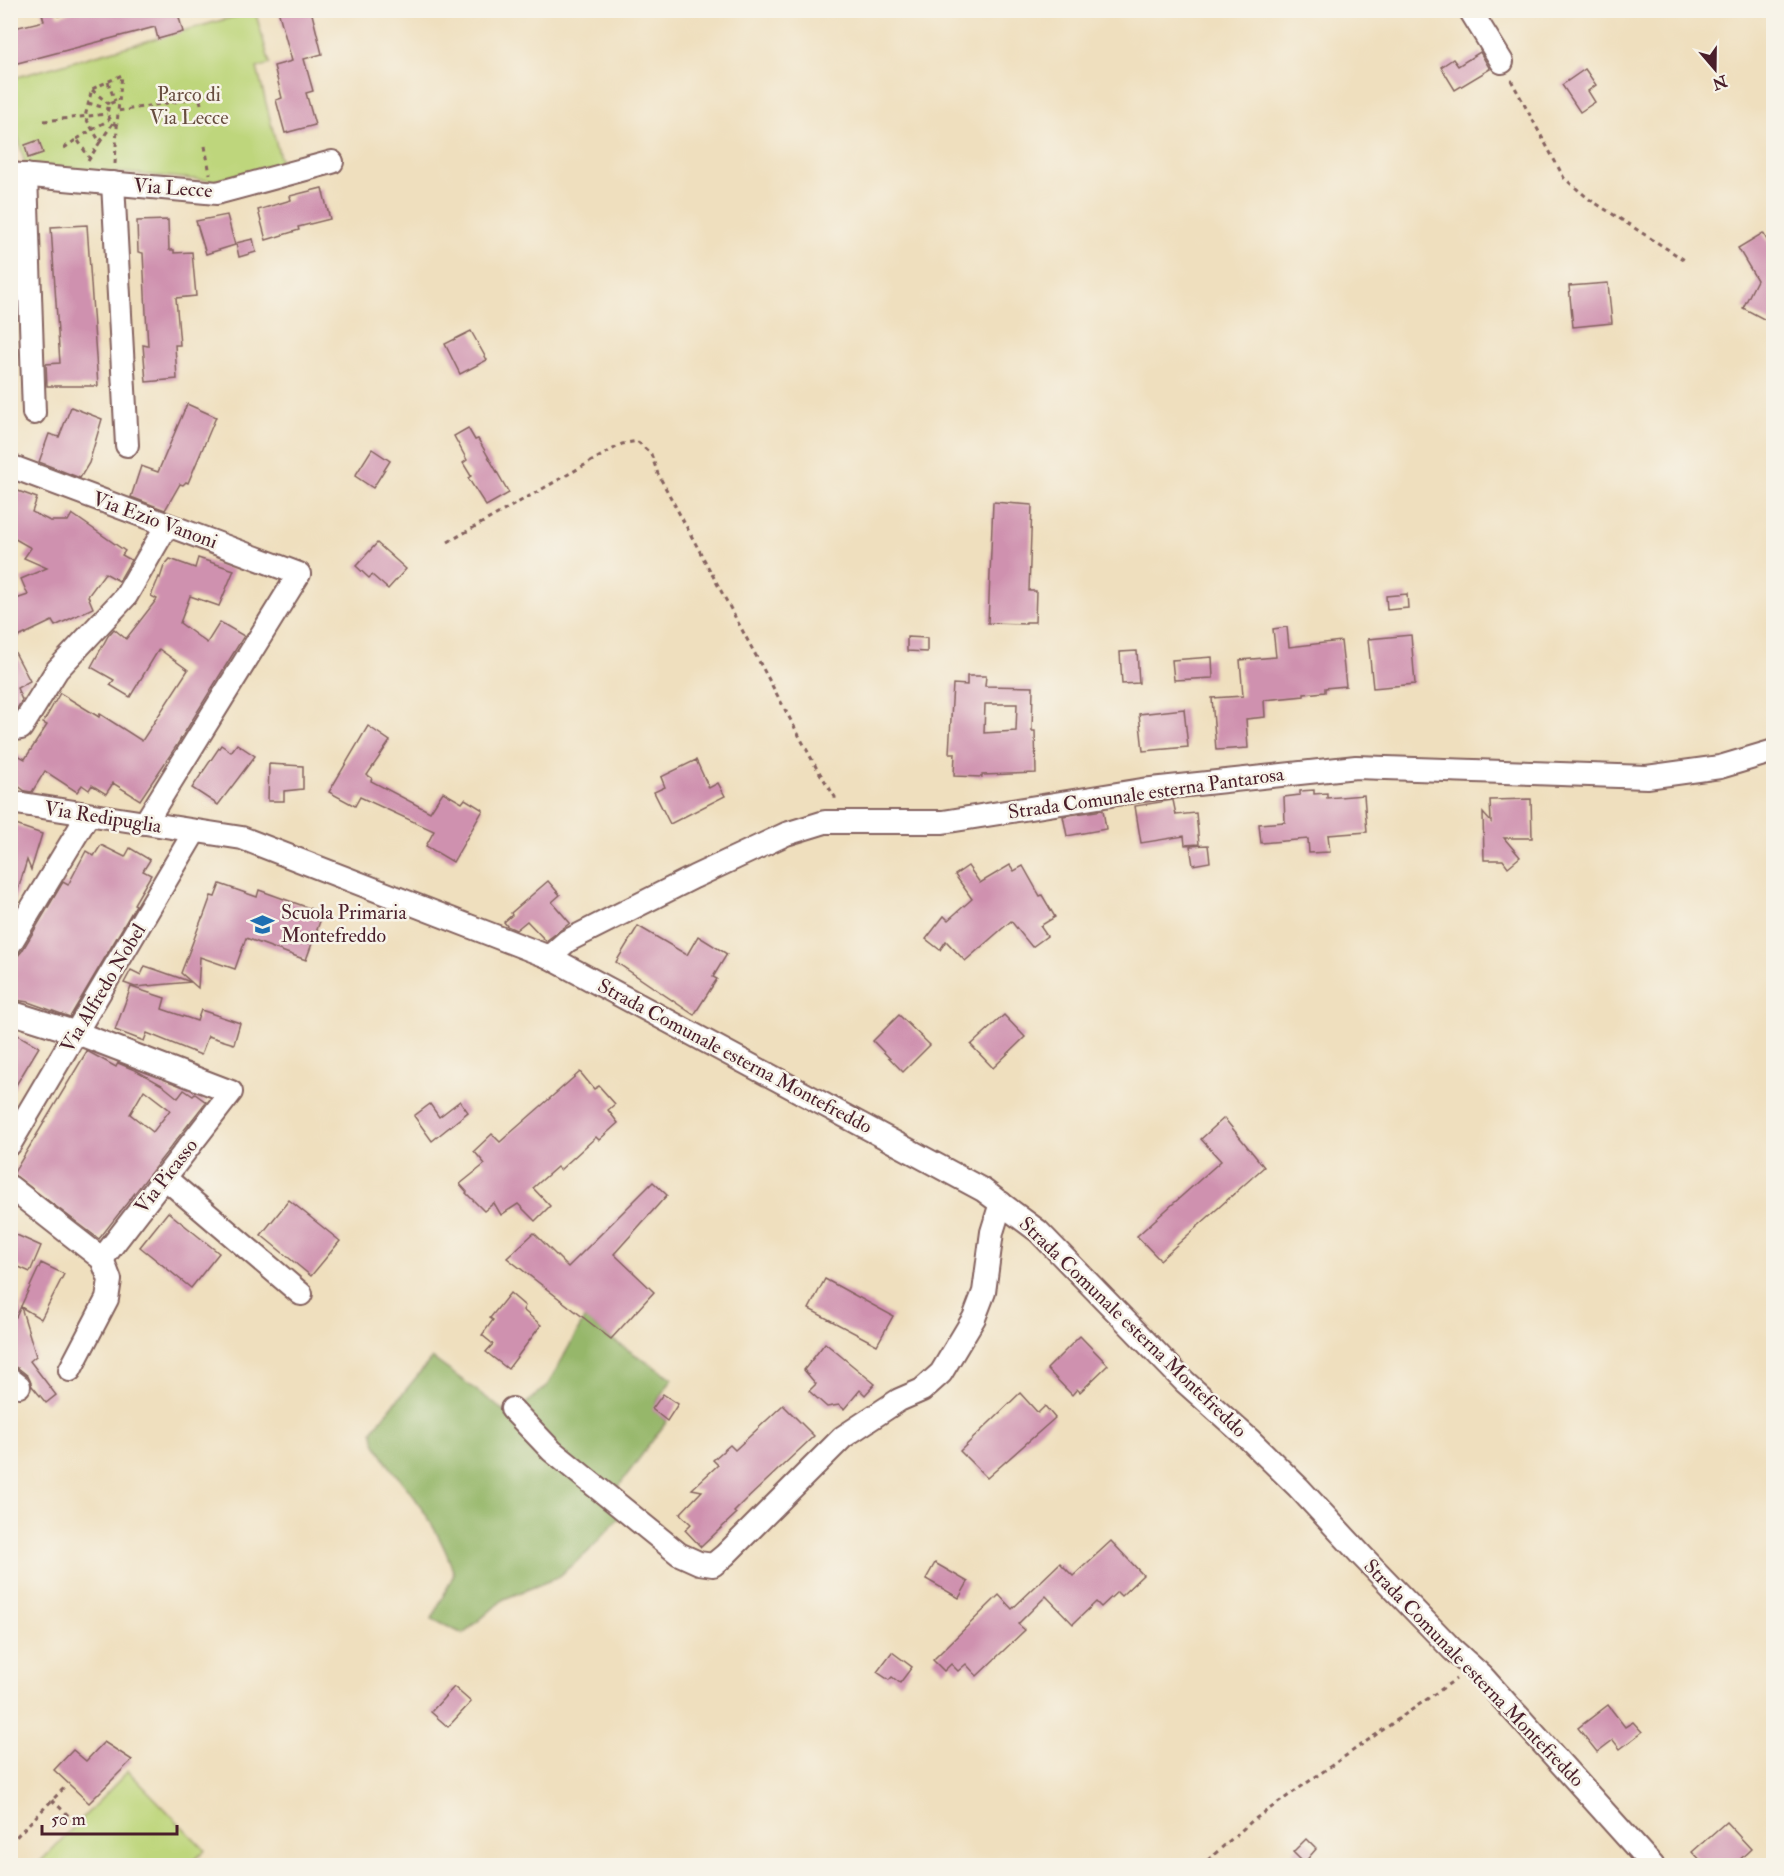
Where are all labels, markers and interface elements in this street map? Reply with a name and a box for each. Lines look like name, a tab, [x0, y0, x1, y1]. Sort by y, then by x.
north arrow	[1685, 39, 1745, 99]
text: N	[1709, 70, 1731, 94]
park label: Parco di Via Lecce	[149, 82, 229, 130]
street label: Via Lecce	[133, 173, 213, 203]
street label: Via Ezio Vanoni	[89, 486, 221, 554]
street label: Strada Comunale esterna Pantarosa	[1006, 761, 1286, 825]
street label: Via Redipuglia	[42, 795, 164, 840]
place label: Scuola Primaria Montefreddo	[281, 900, 407, 948]
school or university icon: Scuola Primaria Montefreddo	[250, 911, 276, 937]
street label: Via Alfredo Nobel	[55, 919, 151, 1057]
street label: Strada Comunale esterna Montefreddo	[594, 973, 876, 1139]
street label: Via Picasso	[129, 1134, 203, 1218]
street label: Strada Comunale esterna Montefreddo	[1014, 1211, 1252, 1443]
street label: Strada Comunale esterna Montefreddo	[1358, 1554, 1590, 1792]
scale bar	[42, 1798, 177, 1836]
text: 50 m	[51, 1808, 86, 1831]

